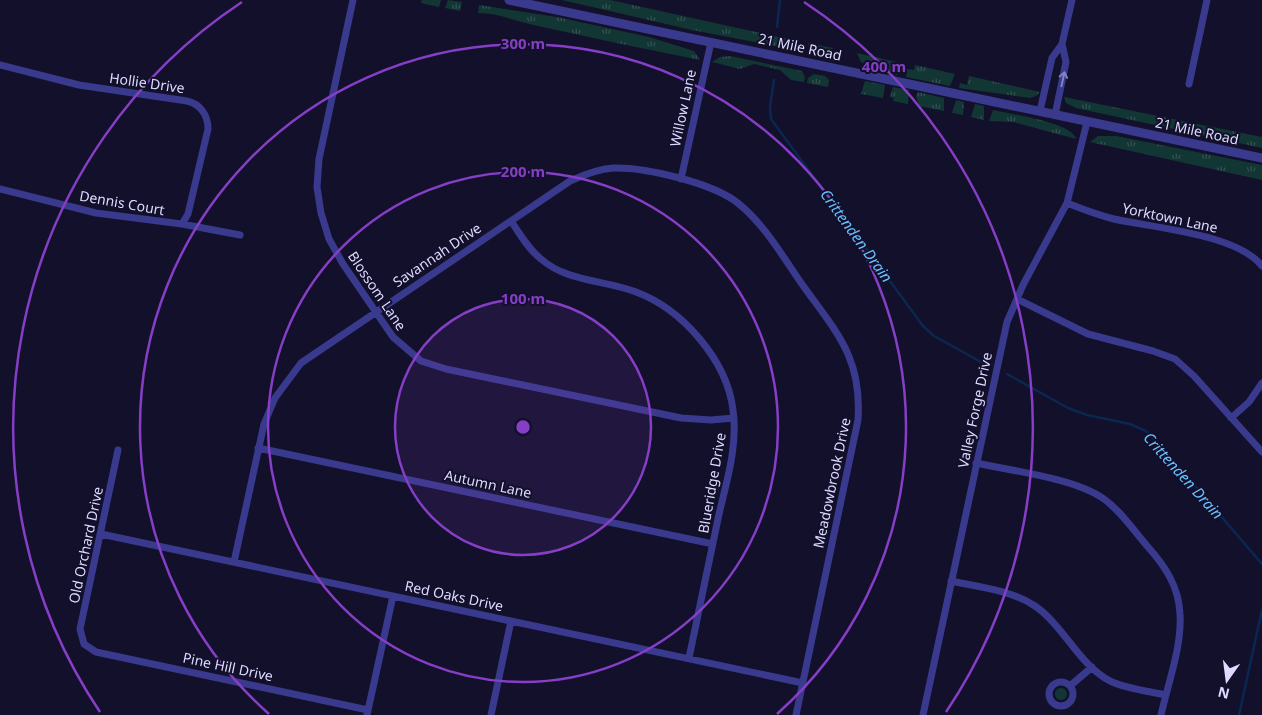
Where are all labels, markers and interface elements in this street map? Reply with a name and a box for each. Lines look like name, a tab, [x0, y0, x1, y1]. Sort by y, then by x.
street label: 21 Mile Road	[757, 28, 844, 65]
text: 300 m	[501, 33, 545, 53]
text: 400 m	[862, 56, 906, 76]
street label: Willow Lane	[665, 67, 700, 148]
street label: Hollie Drive	[108, 68, 186, 97]
one-way arrow	[1058, 72, 1068, 88]
street label: 21 Mile Road	[1154, 112, 1241, 149]
text: 200 m	[501, 161, 545, 181]
water label: Crittenden Drain	[816, 185, 897, 286]
street label: Dennis Court	[78, 186, 166, 219]
street label: Yorktown Lane	[1121, 198, 1220, 237]
street label: Savannah Drive	[389, 218, 485, 291]
street label: Blossom Lane	[344, 247, 411, 334]
text: 100 m	[501, 288, 545, 308]
street label: Valley Forge Drive	[953, 350, 996, 469]
street label: Meadowbrook Drive	[808, 416, 855, 550]
centre of rings	[514, 418, 532, 436]
water label: Crittenden Drain	[1139, 428, 1228, 523]
street label: Blueridge Drive	[693, 431, 730, 535]
street label: Autumn Lane	[443, 465, 533, 502]
street label: Old Orchard Drive	[64, 485, 107, 605]
street label: Red Oaks Drive	[403, 576, 505, 615]
street label: Pine Hill Drive	[181, 648, 275, 685]
north arrow	[1202, 655, 1252, 705]
text: N	[1216, 683, 1232, 704]

